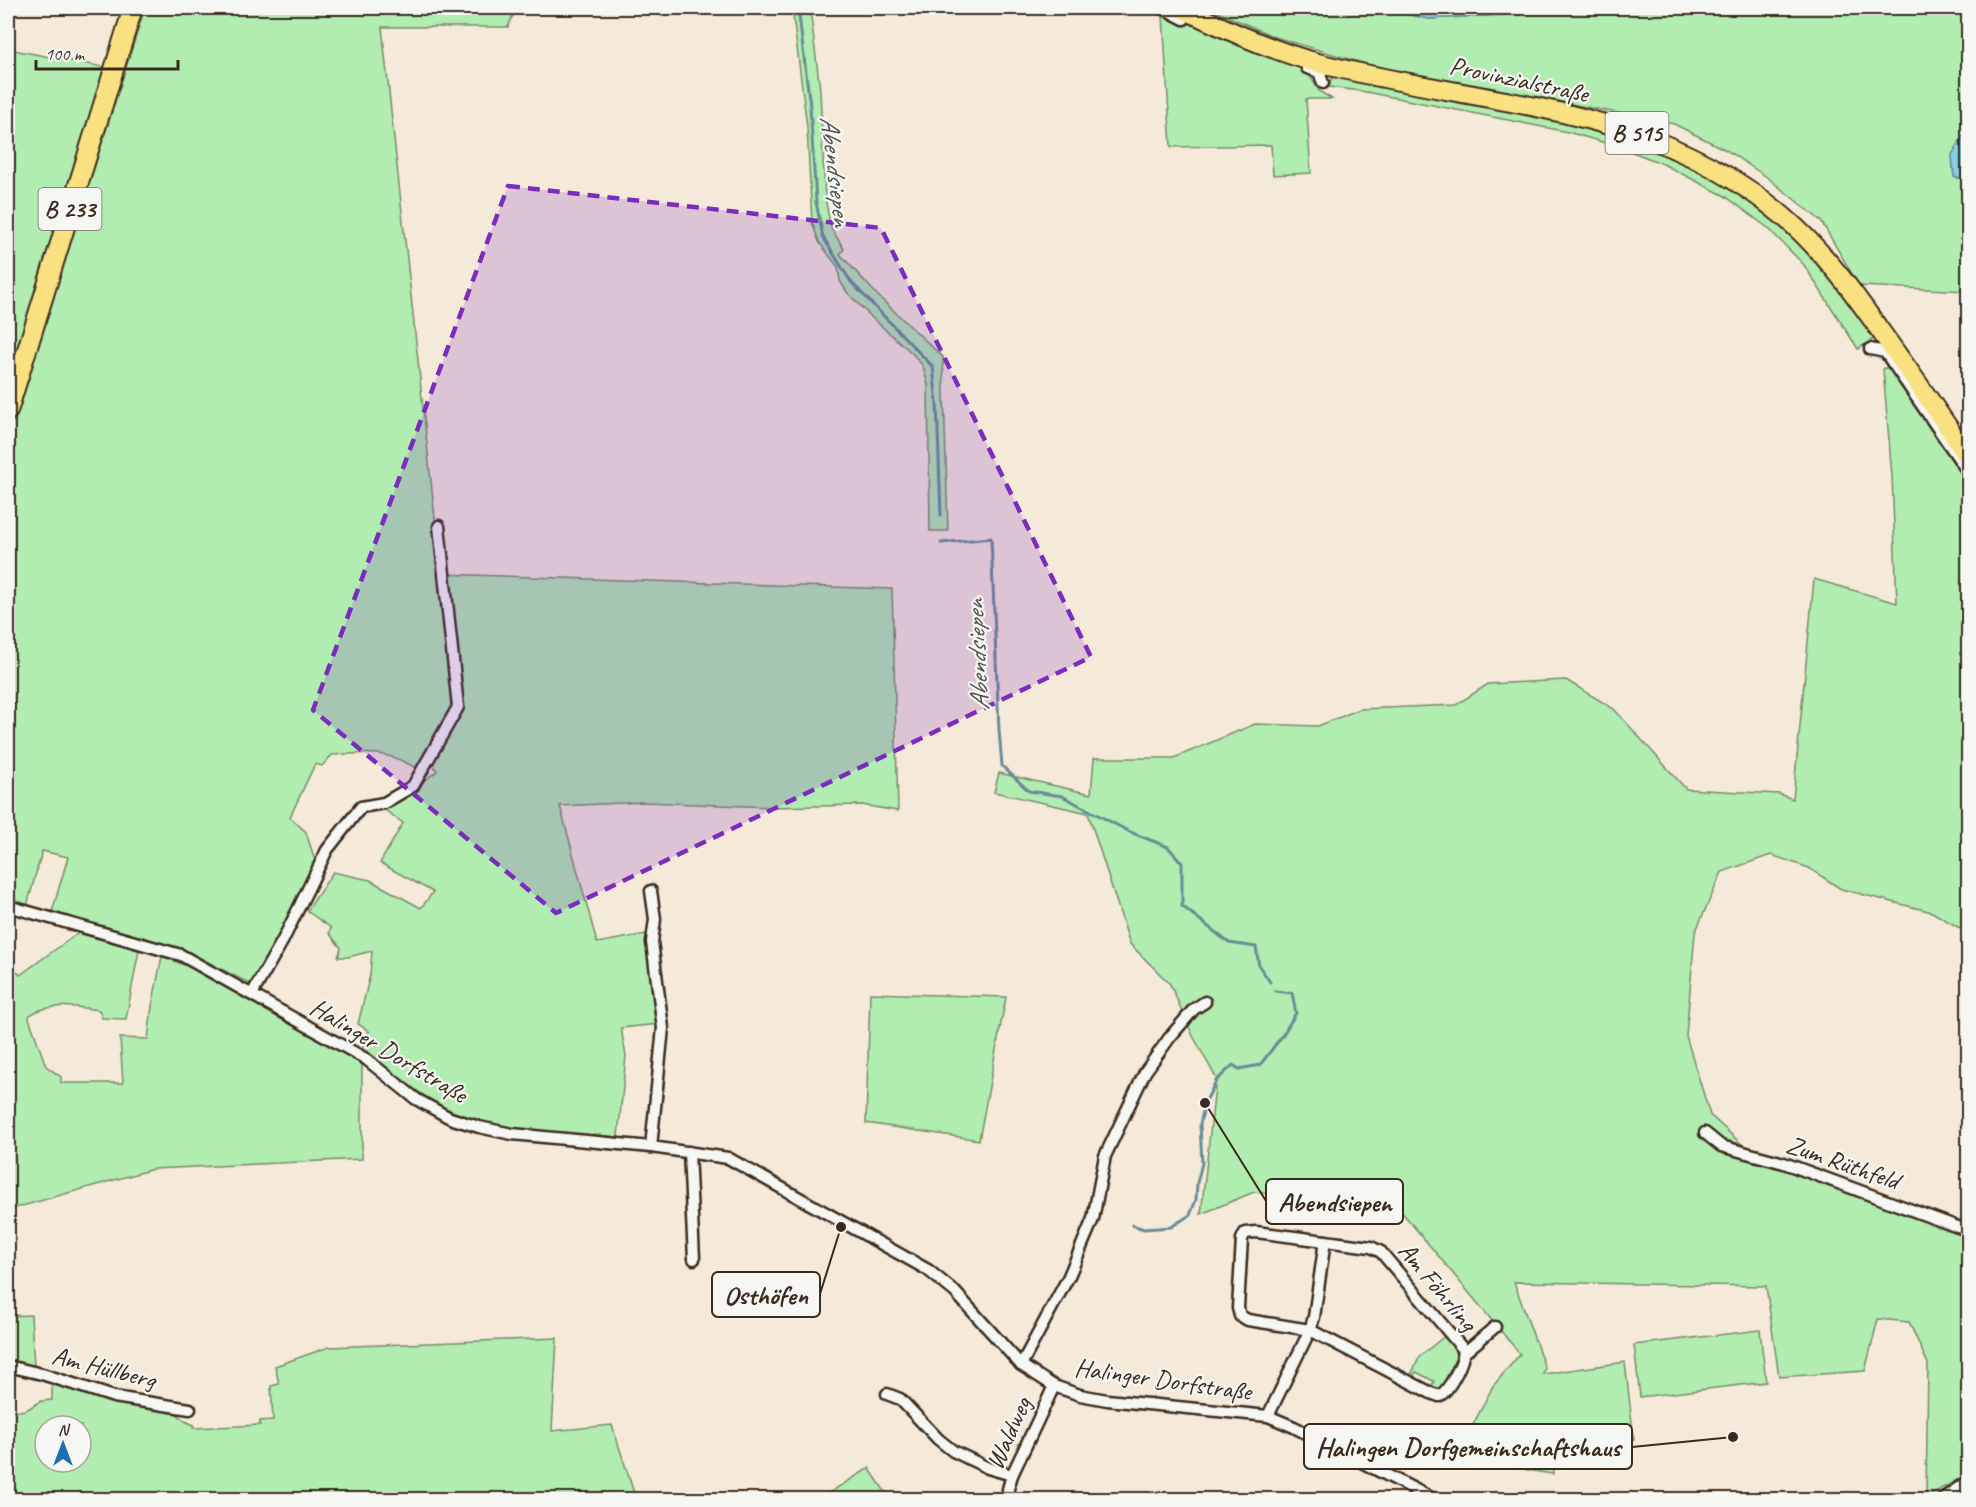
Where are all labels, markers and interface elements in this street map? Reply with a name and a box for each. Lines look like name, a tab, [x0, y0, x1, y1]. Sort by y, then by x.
scale bar	[36, 33, 178, 71]
text: 100 m	[45, 43, 86, 65]
street label: Provinzialstraße	[1447, 49, 1594, 111]
road number: B 515	[1606, 112, 1668, 154]
water label: Abendsiepen	[812, 114, 860, 231]
road number: B 233	[38, 188, 101, 230]
water label: Abendsiepen	[957, 596, 997, 711]
street label: Halinger Dorfstraße	[304, 991, 476, 1112]
street label: Zum Rüthfeld	[1782, 1128, 1907, 1198]
callout: Abendsiepen	[1266, 1179, 1403, 1224]
text: Abendsiepen	[1278, 1185, 1393, 1219]
street label: Am Föhrling	[1391, 1235, 1486, 1339]
callout: Osthöfen	[712, 1272, 820, 1317]
text: Osthöfen	[724, 1278, 809, 1312]
street label: Am Hüllberg	[49, 1339, 161, 1397]
street label: Halinger Dorfstraße	[1073, 1351, 1256, 1409]
street label: Waldweg	[978, 1390, 1040, 1475]
north arrow	[33, 1414, 93, 1474]
text: N	[58, 1420, 71, 1440]
callout: Halingen Dorfgemeinschaftshaus	[1304, 1424, 1632, 1469]
text: Halingen Dorfgemeinschaftshaus	[1316, 1430, 1623, 1464]

